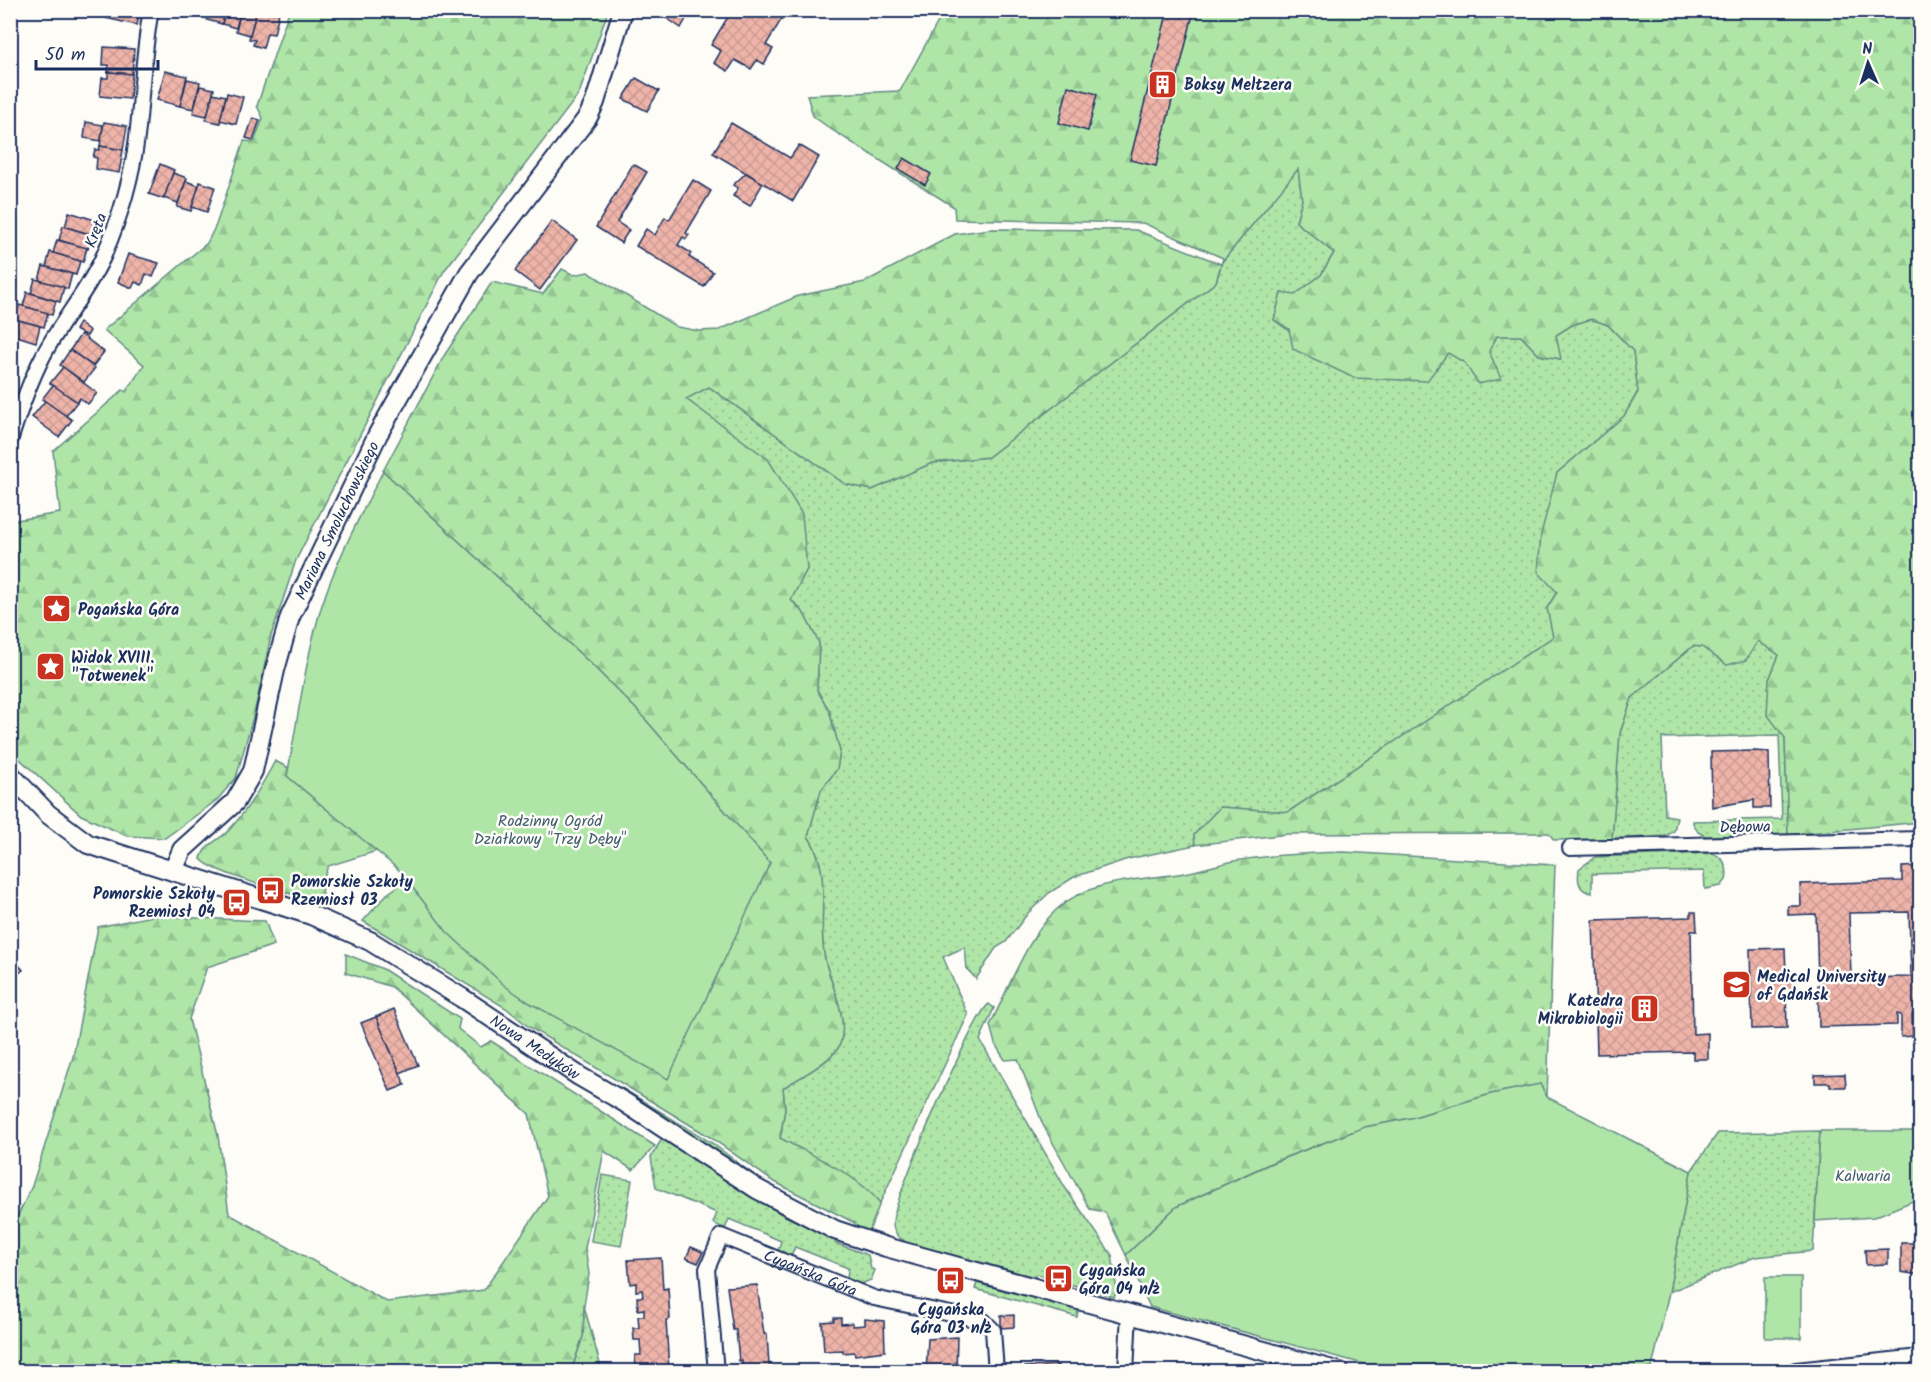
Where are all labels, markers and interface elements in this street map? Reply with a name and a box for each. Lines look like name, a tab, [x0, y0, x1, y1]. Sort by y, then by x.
scale bar	[36, 33, 158, 71]
north arrow	[1838, 33, 1898, 93]
text: N	[1862, 37, 1873, 62]
text: 50 m	[45, 41, 85, 70]
building icon: Boksy Meltzera	[1147, 68, 1179, 100]
place label: Boksy Meltzera	[1184, 73, 1292, 98]
street label: Kręta	[78, 210, 114, 252]
street label: Mariana Smoluchowskiego	[289, 437, 387, 604]
place icon: Pogańska Góra	[41, 593, 73, 625]
place label: Pogańska Góra	[78, 598, 179, 623]
place label: Widok XVIII. "Totwenek"	[71, 646, 154, 689]
place icon: Widok XVIII. "Totwenek"	[34, 650, 66, 682]
park label: Rodzinny Ogród Działkowy "Trzy Dęby"	[474, 809, 627, 852]
street label: Dębowa	[1719, 815, 1771, 840]
place label: Pomorskie Szkoły Rzemiosł 03	[291, 870, 414, 913]
bus stop icon: Pomorskie Szkoły Rzemiosł 03	[254, 874, 286, 906]
place label: Pomorskie Szkoły Rzemiosł 04	[93, 882, 216, 925]
bus stop icon: Pomorskie Szkoły Rzemiosł 04	[220, 886, 252, 918]
place label: Medical University of Gdańsk	[1757, 965, 1887, 1008]
school or university icon: Medical University of Gdańsk	[1720, 969, 1752, 1001]
place label: Katedra Mikrobiologii	[1538, 989, 1624, 1032]
building icon: Katedra Mikrobiologii	[1628, 993, 1660, 1025]
street label: Nowa Medyków	[484, 1009, 585, 1087]
park label: Kalwaria	[1835, 1164, 1891, 1189]
street label: Cygańska Góra	[760, 1244, 861, 1304]
place label: Cygańska Góra 04 n/ż	[1079, 1259, 1160, 1302]
bus stop icon: Cygańska Góra 04 n/ż	[1042, 1263, 1074, 1295]
bus stop icon: Cygańska Góra 03 n/ż	[935, 1265, 967, 1297]
place label: Cygańska Góra 03 n/ż	[911, 1298, 992, 1341]

